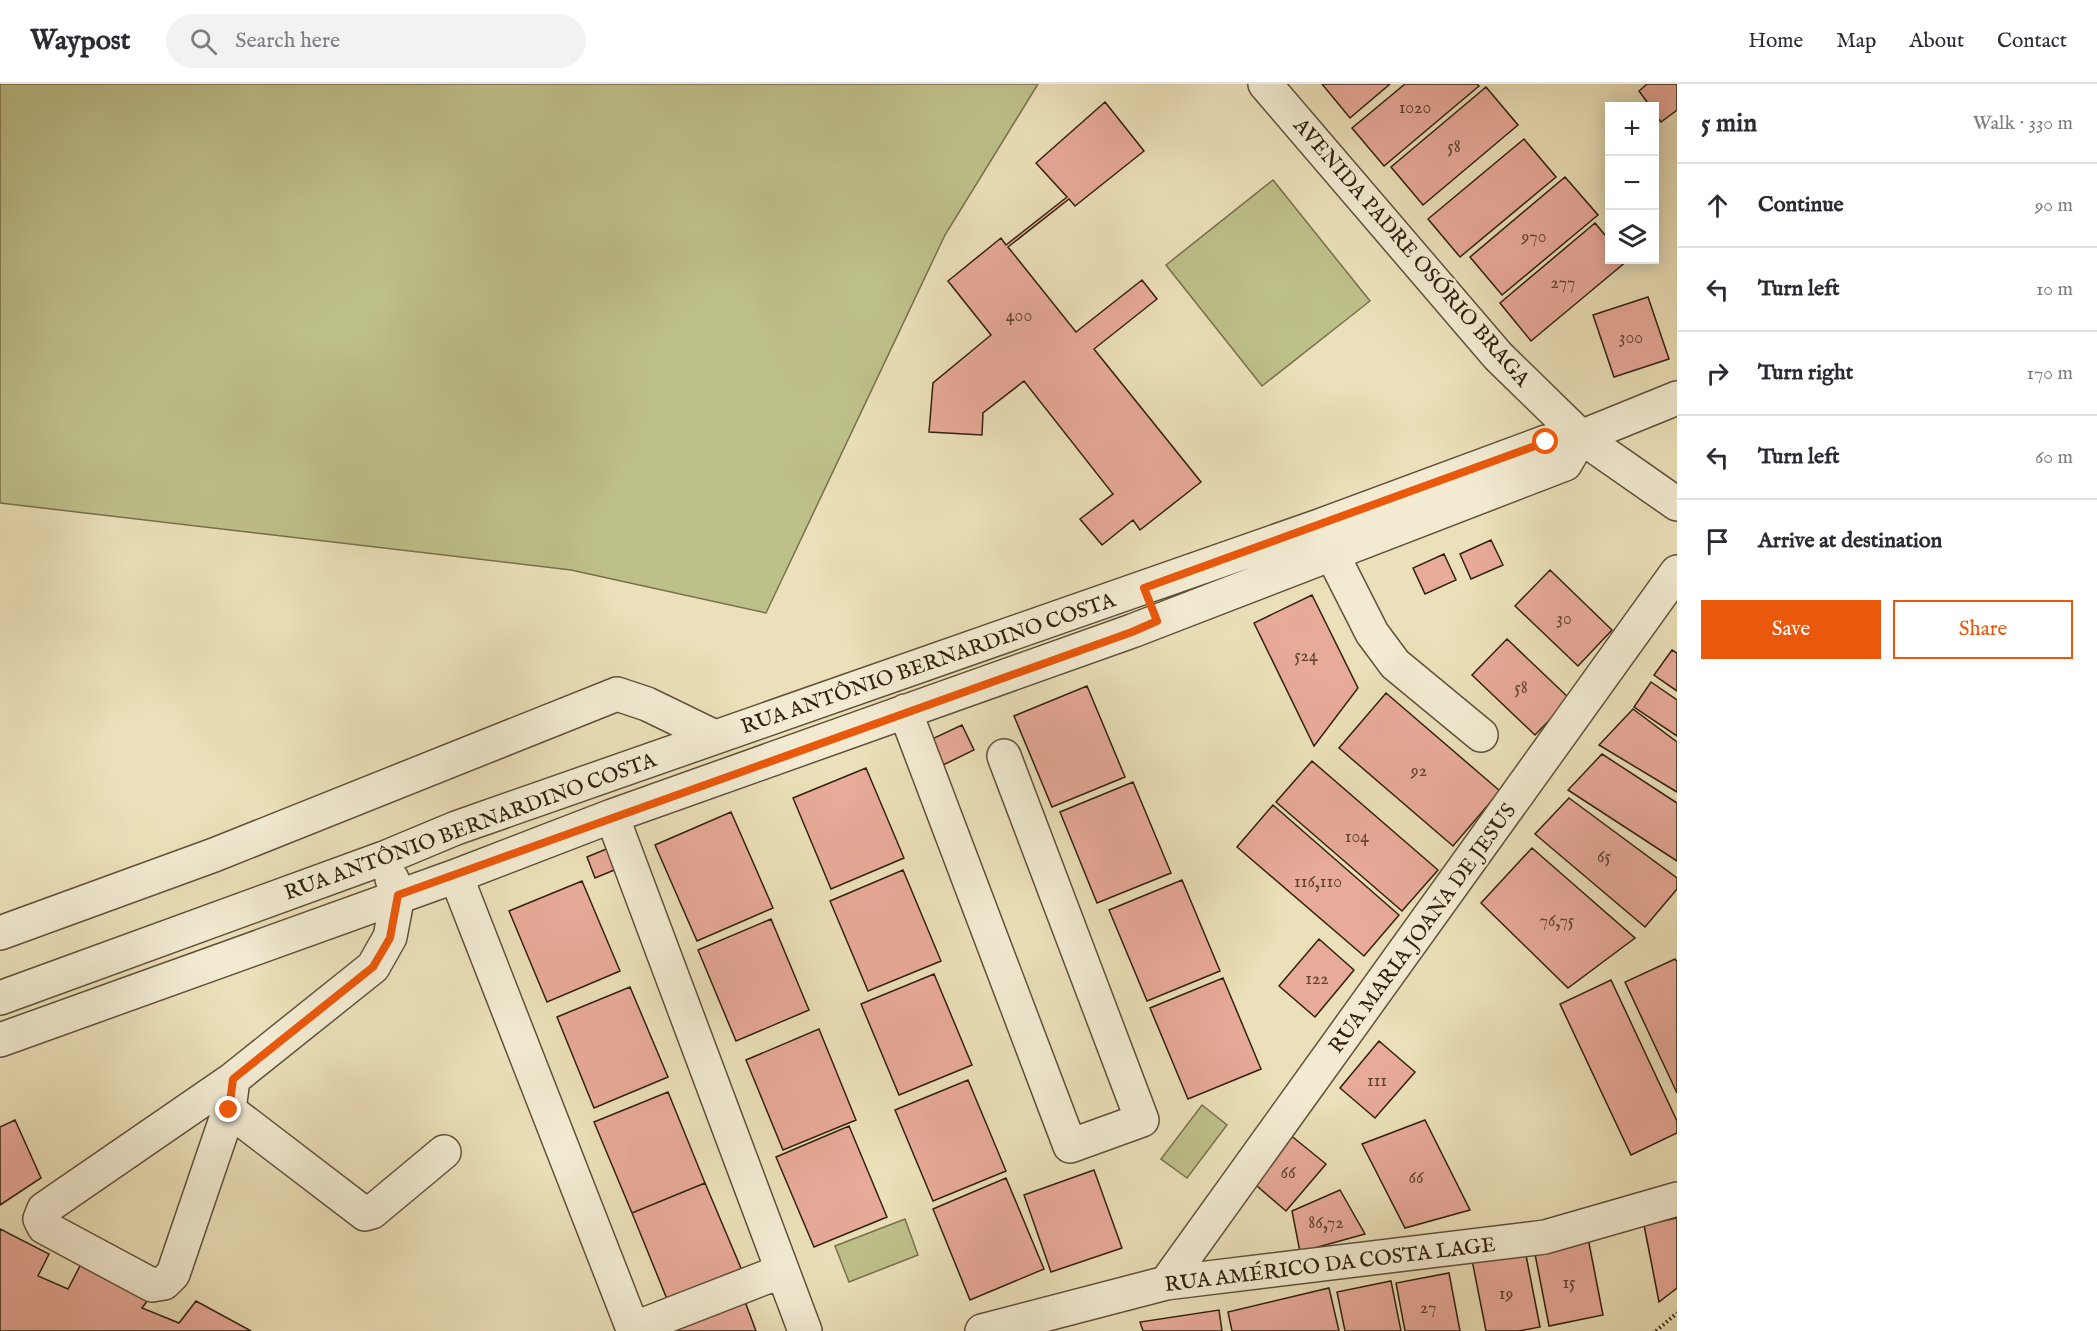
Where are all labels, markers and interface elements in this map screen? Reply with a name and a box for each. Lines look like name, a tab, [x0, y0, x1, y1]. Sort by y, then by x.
search box	[166, 14, 586, 68]
text: Waypost	[30, 24, 130, 59]
icon: search	[187, 25, 220, 58]
text: Search here	[235, 27, 340, 55]
text: Home	[1748, 28, 1803, 55]
text: Map	[1836, 28, 1876, 55]
text: About	[1909, 28, 1964, 55]
text: Contact	[1997, 28, 2067, 55]
house number: 1020	[1399, 97, 1431, 120]
map controls	[1605, 102, 1659, 264]
button: +	[1605, 102, 1659, 156]
text: 5 min	[1701, 107, 1757, 140]
text: Walk · 330 m	[1973, 111, 2073, 136]
street label: AVENIDA PADRE OSÓRIO BRAGA	[1286, 112, 1536, 394]
house number: 58	[1447, 136, 1461, 159]
button: −	[1605, 156, 1659, 210]
icon: ahead	[1701, 189, 1734, 222]
text: Continue	[1758, 191, 1844, 219]
text: 90 m	[2035, 193, 2073, 218]
button: layers	[1605, 210, 1659, 264]
house number: 970	[1520, 226, 1547, 249]
house number: 277	[1550, 272, 1576, 295]
icon: left	[1701, 273, 1734, 306]
text: Turn left	[1758, 275, 1840, 303]
text: 10 m	[2036, 277, 2073, 302]
house number: 400	[1006, 305, 1032, 328]
house number: 300	[1619, 327, 1643, 350]
icon: right	[1701, 357, 1734, 390]
text: Turn right	[1758, 359, 1853, 387]
text: 170 m	[2027, 361, 2073, 386]
route start	[1532, 428, 1558, 454]
icon: left	[1701, 441, 1734, 474]
text: Turn left	[1758, 443, 1840, 471]
text: 60 m	[2035, 445, 2073, 470]
icon: arrive	[1701, 525, 1734, 558]
text: Arrive at destination	[1758, 527, 1942, 555]
street label: RUA ANTÔNIO BERNARDINO COSTA	[737, 586, 1120, 741]
button: Save	[1701, 600, 1881, 659]
button: Share	[1893, 600, 2073, 659]
house number: 30	[1556, 608, 1572, 631]
house number: 524	[1294, 645, 1318, 668]
house number: 58	[1514, 677, 1528, 700]
street label: RUA ANTÔNIO BERNARDINO COSTA	[280, 746, 661, 908]
house number: 92	[1410, 760, 1427, 783]
street label: RUA MARIA JOANA DE JESUS	[1323, 799, 1523, 1059]
house number: 104	[1345, 826, 1369, 849]
house number: 65	[1597, 846, 1612, 869]
house number: 116,110	[1294, 871, 1342, 894]
house number: 76,75	[1540, 910, 1575, 933]
house number: 122	[1305, 968, 1329, 991]
house number: 111	[1367, 1070, 1387, 1093]
route end	[215, 1096, 241, 1122]
house number: 66	[1280, 1162, 1296, 1185]
house number: 66	[1408, 1167, 1424, 1190]
house number: 86,72	[1308, 1212, 1344, 1235]
street label: RUA AMÉRICO DA COSTA LAGE	[1163, 1231, 1497, 1299]
house number: 15	[1562, 1272, 1576, 1295]
house number: 19	[1499, 1283, 1513, 1306]
house number: 27	[1420, 1297, 1436, 1320]

